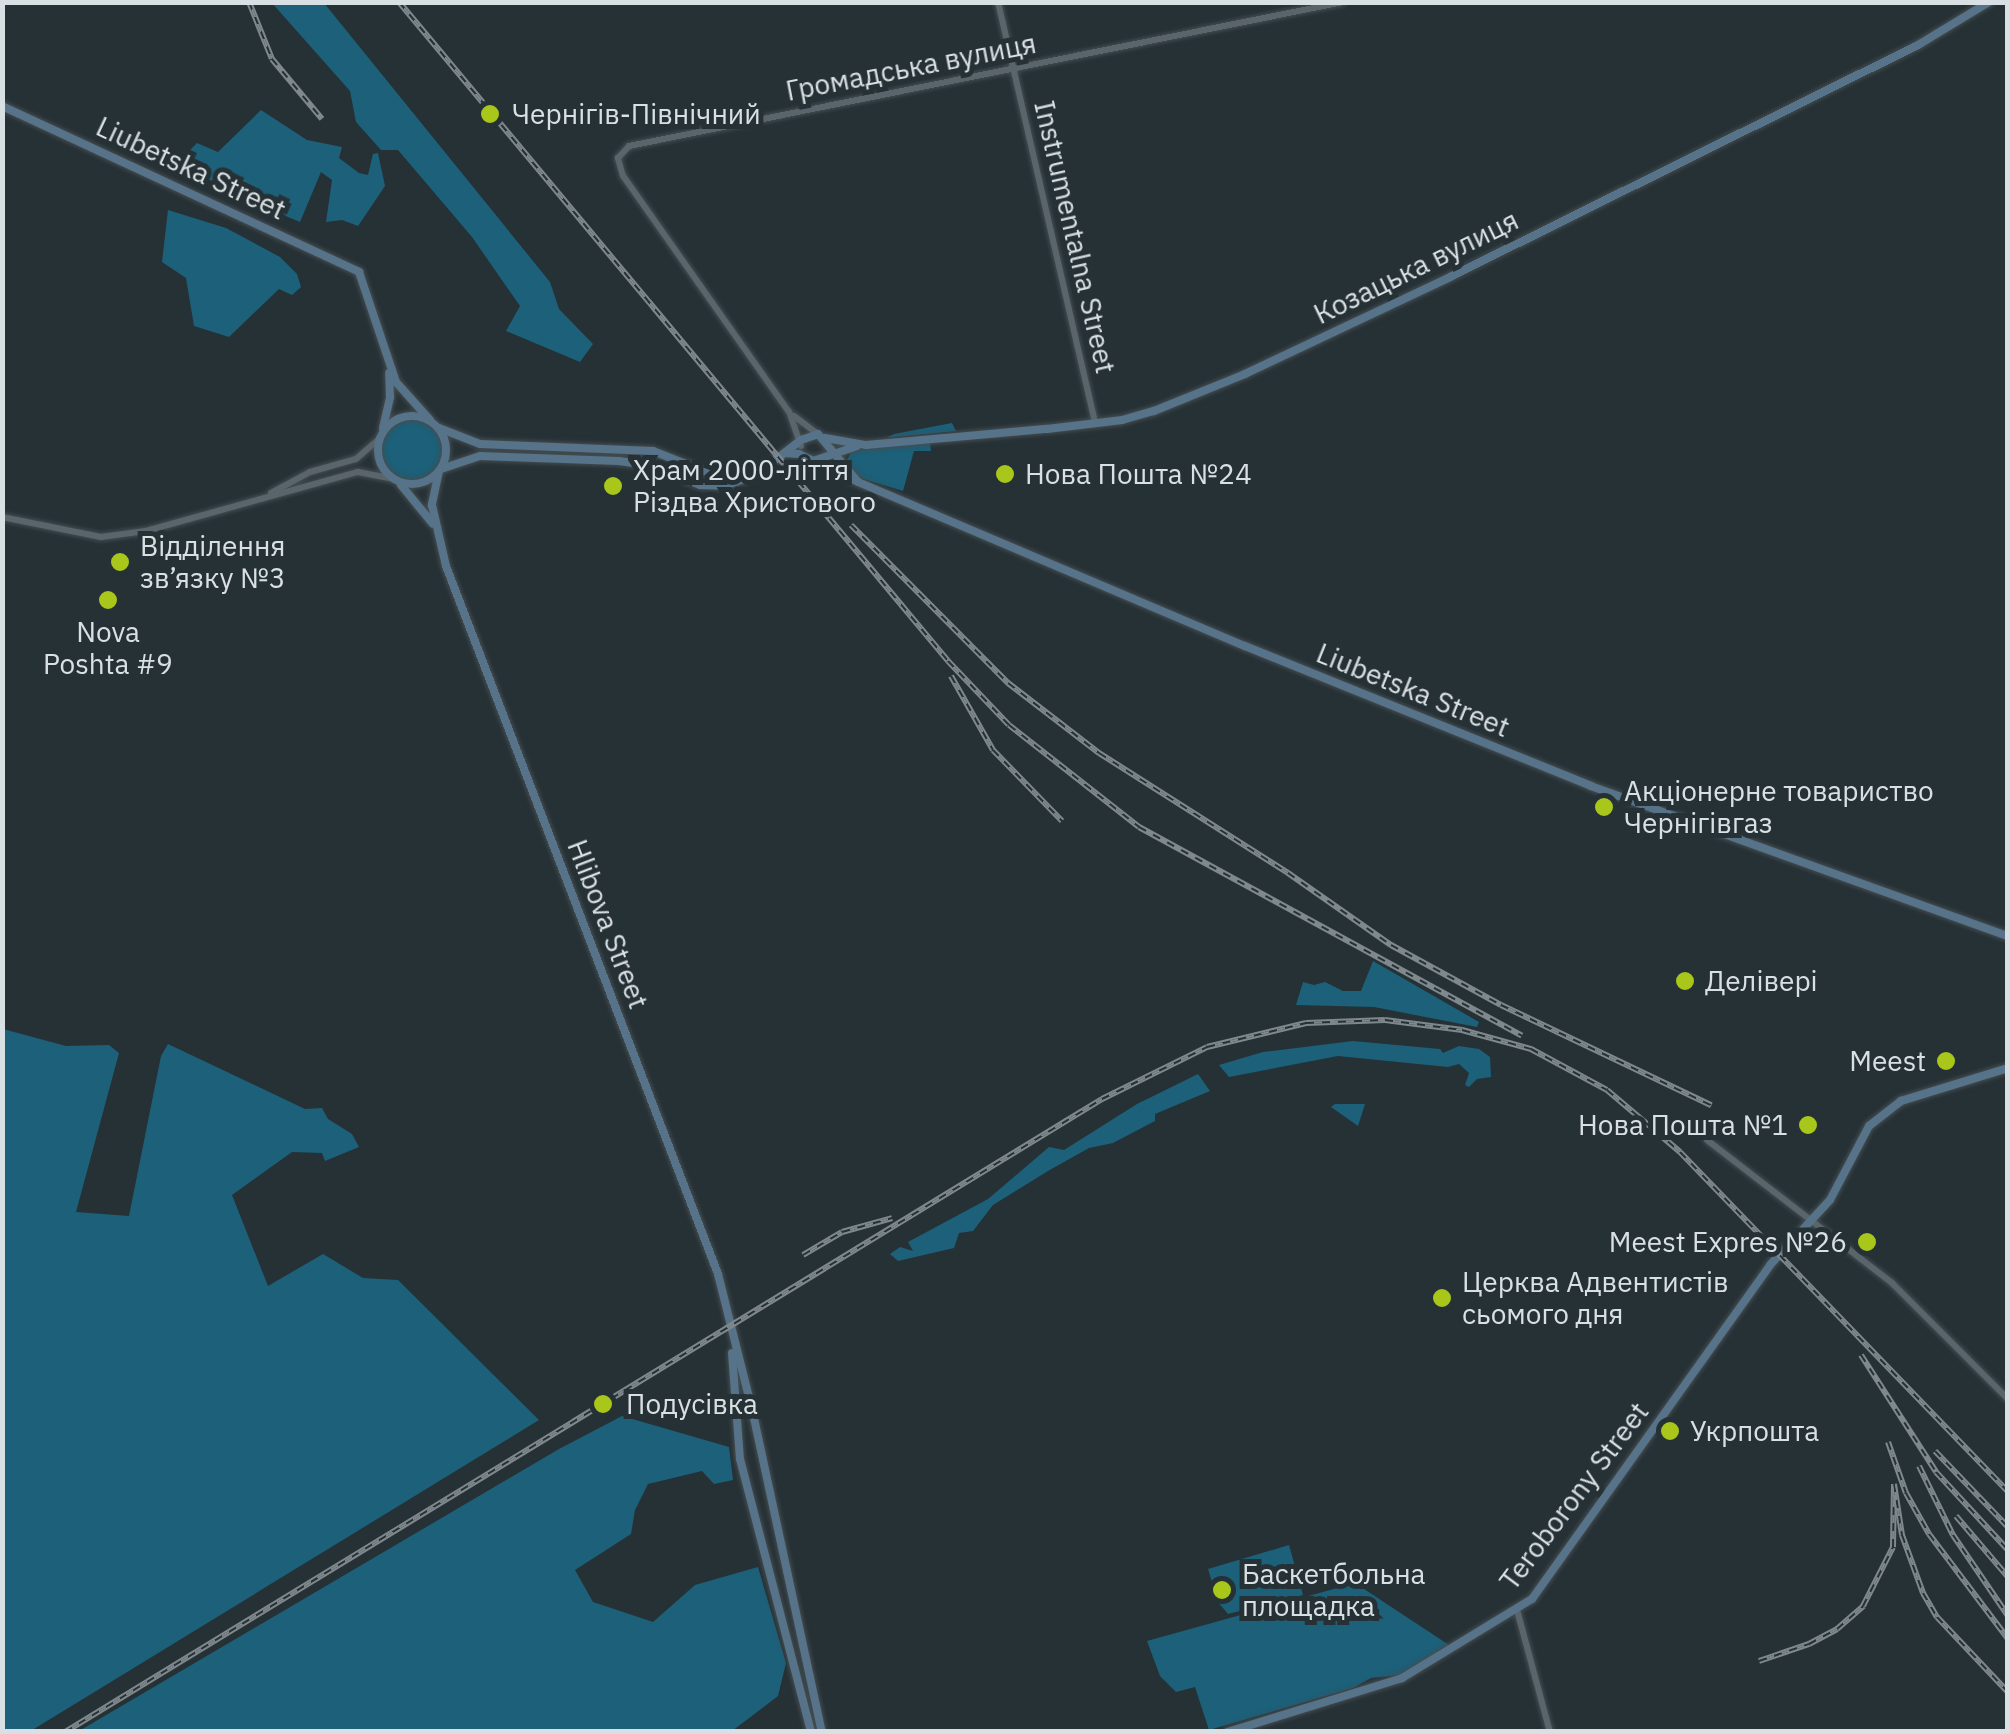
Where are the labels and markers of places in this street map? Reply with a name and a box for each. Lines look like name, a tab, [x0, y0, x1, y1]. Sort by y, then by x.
place label: Чернігів-Північний	[512, 97, 761, 131]
marker: Чернігів-Північний	[477, 101, 503, 127]
place label: Храм 2000-ліття Різдва Христового	[633, 453, 876, 519]
place label: Нова Пошта №24	[1025, 457, 1252, 491]
marker: Нова Пошта №24	[994, 463, 1016, 485]
marker: Храм 2000-ліття Різдва Христового	[602, 475, 624, 497]
place label: Відділення зв’язку №3	[140, 529, 286, 595]
marker: Відділення зв’язку №3	[109, 551, 131, 573]
marker: Nova Poshta #9	[97, 589, 119, 611]
place label: Nova Poshta #9	[43, 615, 173, 681]
place label: Акціонерне товариство Чернігівгаз	[1624, 774, 1934, 840]
marker: Акціонерне товариство Чернігівгаз	[1593, 796, 1615, 818]
place label: Делівері	[1705, 964, 1818, 998]
marker: Делівері	[1674, 970, 1696, 992]
place label: Meest	[1849, 1044, 1926, 1078]
marker: Meest	[1935, 1050, 1957, 1072]
place label: Нова Пошта №1	[1578, 1108, 1788, 1142]
marker: Нова Пошта №1	[1797, 1114, 1819, 1136]
place label: Meest Expres №26	[1609, 1225, 1847, 1259]
marker: Meest Expres №26	[1856, 1231, 1878, 1253]
place label: Церква Адвентистів сьомого дня	[1462, 1265, 1729, 1331]
marker: Церква Адвентистів сьомого дня	[1431, 1287, 1453, 1309]
place label: Подусівка	[626, 1387, 758, 1421]
marker: Подусівка	[590, 1391, 616, 1417]
place label: Укрпошта	[1690, 1414, 1819, 1448]
marker: Укрпошта	[1659, 1420, 1681, 1442]
place label: Баскетбольна площадка	[1242, 1557, 1426, 1623]
marker: Баскетбольна площадка	[1211, 1579, 1233, 1601]

